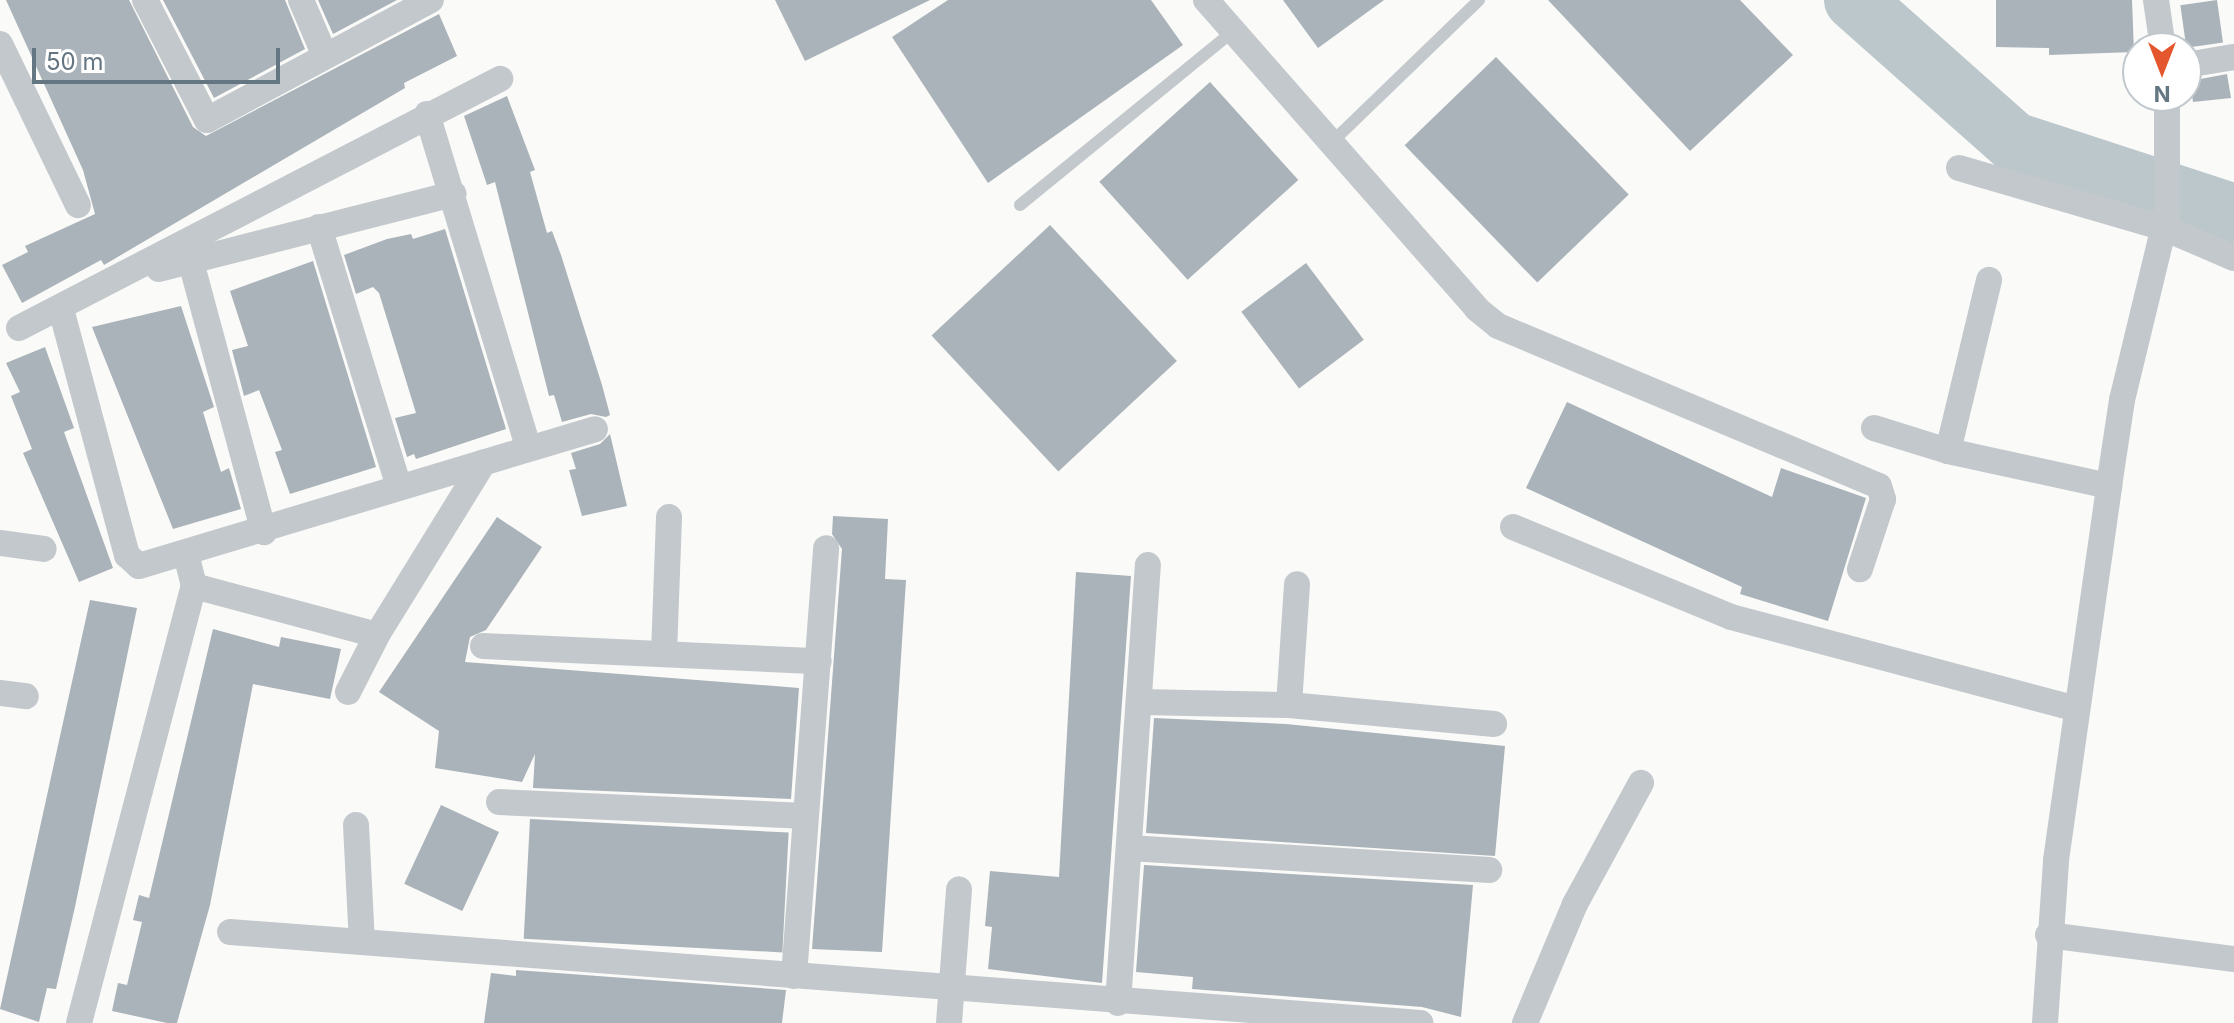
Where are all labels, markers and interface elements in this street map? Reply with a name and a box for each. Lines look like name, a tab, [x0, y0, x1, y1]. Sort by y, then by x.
scale bar	[36, 32, 284, 82]
north arrow	[2122, 32, 2202, 112]
text: 50 m	[46, 47, 104, 76]
text: N	[2154, 81, 2170, 107]

